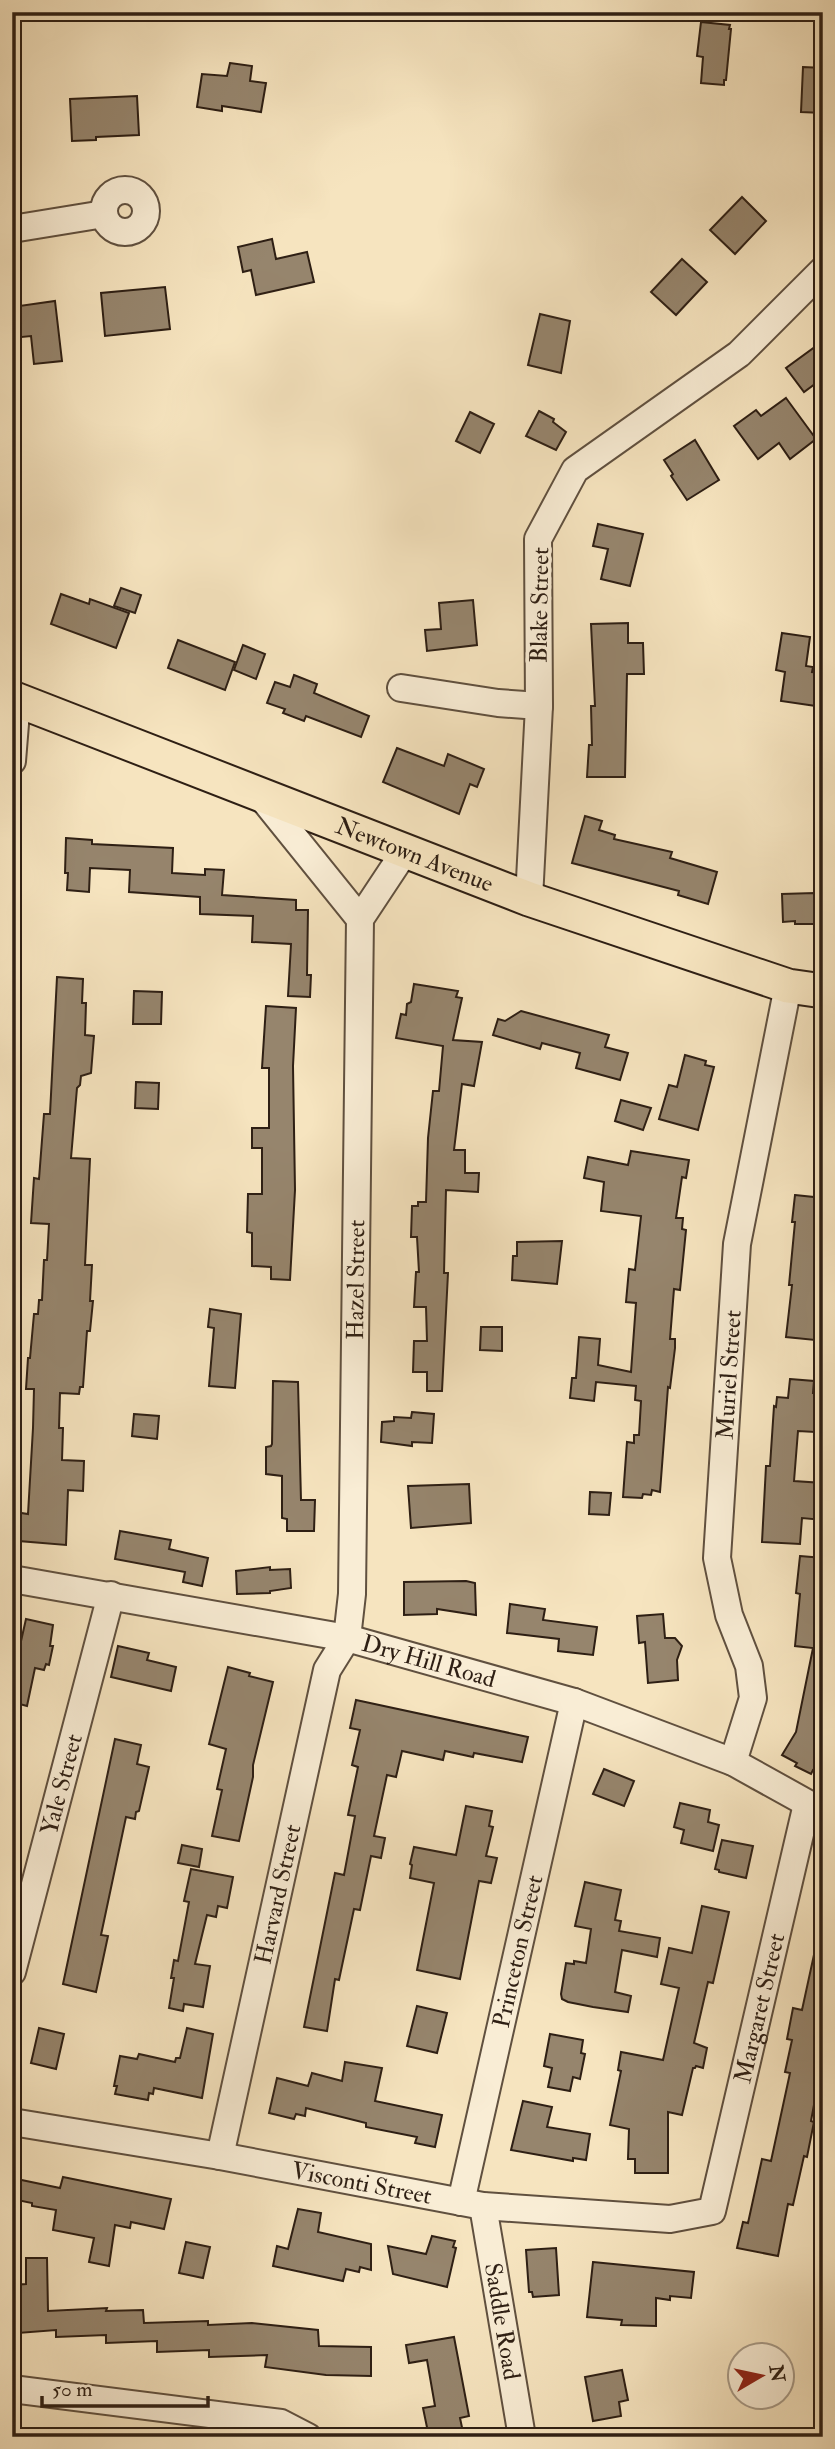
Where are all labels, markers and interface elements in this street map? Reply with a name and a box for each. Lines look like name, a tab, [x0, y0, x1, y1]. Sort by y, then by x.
street label: Blake Street	[523, 547, 557, 663]
street label: Newtown Avenue	[331, 810, 498, 899]
street label: Hazel Street	[340, 1219, 372, 1340]
street label: Muriel Street	[709, 1309, 748, 1440]
street label: Dry Hill Road	[358, 1627, 499, 1695]
street label: Yale Street	[33, 1730, 89, 1838]
street label: Harvard Street	[247, 1821, 308, 1967]
street label: Princeton Street	[485, 1872, 550, 2031]
street label: Margaret Street	[727, 1930, 792, 2086]
street label: Visconti Street	[289, 2154, 435, 2211]
street label: Saddle Road	[477, 2261, 528, 2382]
north arrow	[726, 2340, 796, 2410]
text: N	[763, 2362, 790, 2385]
scale bar	[42, 2365, 208, 2409]
text: 50 m	[52, 2376, 93, 2403]

